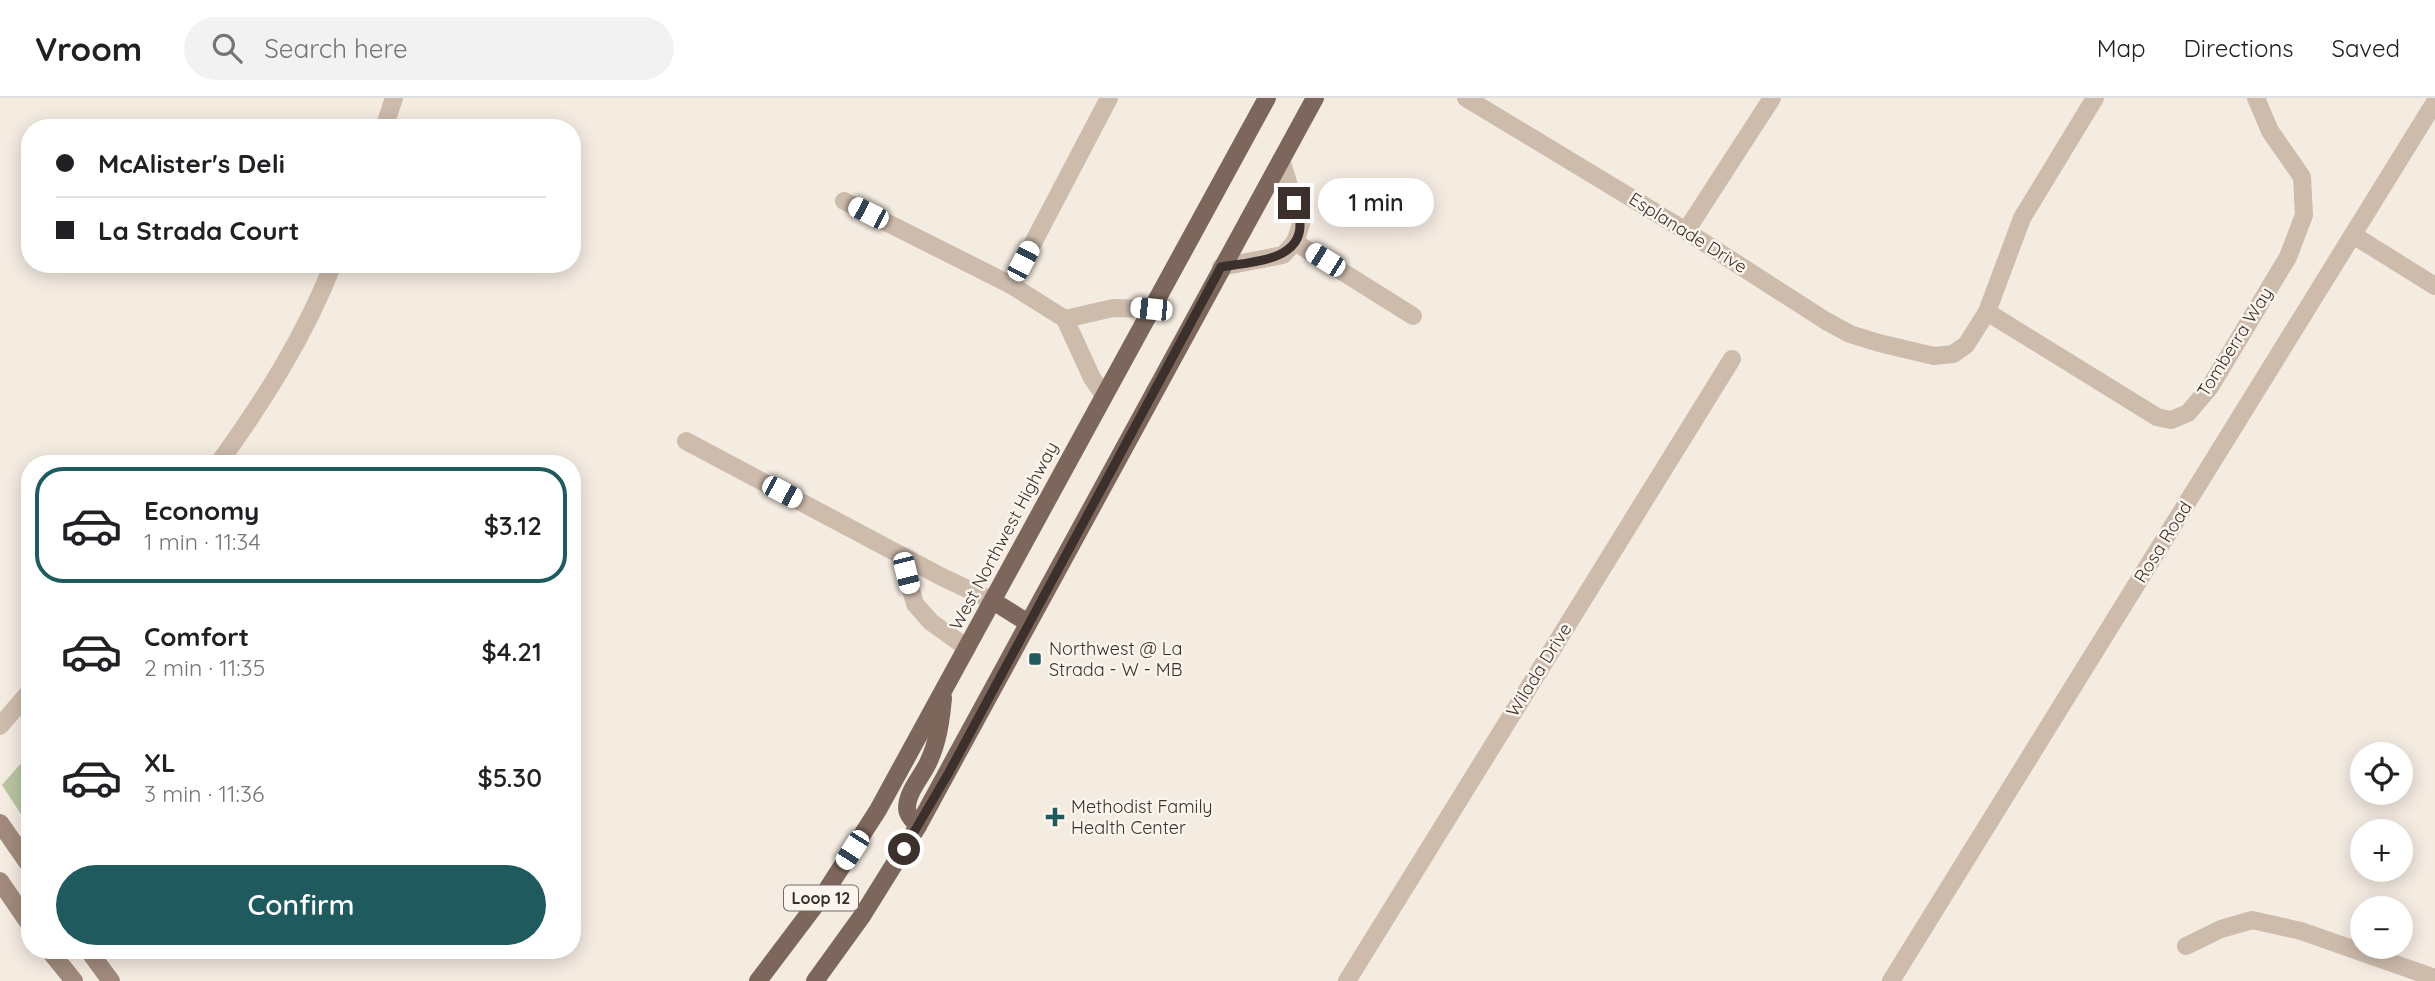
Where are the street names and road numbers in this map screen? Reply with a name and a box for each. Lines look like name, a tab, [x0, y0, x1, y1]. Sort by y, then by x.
street label: Esplanade Drive	[1625, 187, 1752, 278]
street label: Tomberra Way	[2192, 283, 2277, 401]
street label: West Northwest Highway	[944, 438, 1063, 634]
street label: Rosa Road	[2128, 497, 2197, 587]
street label: Wilada Drive	[1501, 619, 1577, 721]
road number: Loop 12	[784, 886, 858, 911]

